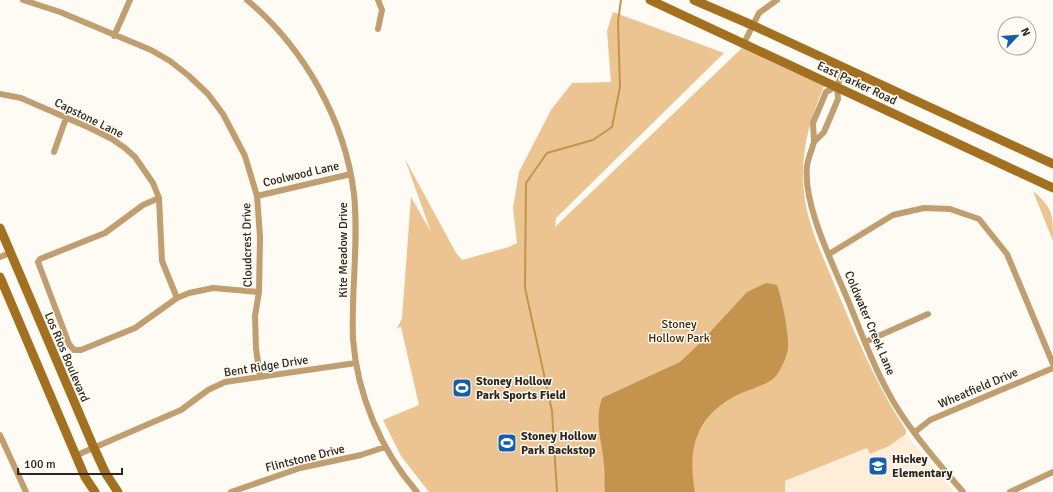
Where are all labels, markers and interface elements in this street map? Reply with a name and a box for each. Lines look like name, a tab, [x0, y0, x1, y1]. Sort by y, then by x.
north arrow	[997, 16, 1037, 56]
text: N	[1018, 26, 1033, 38]
street label: East Parker Road	[814, 58, 899, 109]
street label: Capstone Lane	[52, 95, 126, 142]
street label: Coolwood Lane	[262, 158, 341, 191]
street label: Kite Meadow Drive	[336, 202, 351, 298]
street label: Cloudcrest Drive	[239, 203, 256, 287]
street label: Coldwater Creek Lane	[841, 269, 898, 378]
street label: Los Rios Boulevard	[41, 310, 92, 404]
park label: Stoney Hollow Park	[648, 317, 710, 346]
street label: Bent Ridge Drive	[223, 352, 309, 381]
street label: Wheatfield Drive	[936, 365, 1020, 412]
place label: Stoney Hollow Park Sports Field	[476, 374, 566, 403]
sports icon: Stoney Hollow Park Sports Field	[451, 377, 473, 399]
place label: Stoney Hollow Park Backstop	[521, 429, 597, 458]
sports icon: Stoney Hollow Park Backstop	[496, 432, 518, 454]
street label: Flintstone Drive	[264, 441, 346, 476]
scale bar	[18, 450, 122, 476]
place label: Hickey Elementary	[892, 452, 953, 481]
school or university icon: Hickey Elementary	[867, 455, 889, 477]
text: 100 m	[24, 457, 56, 472]

